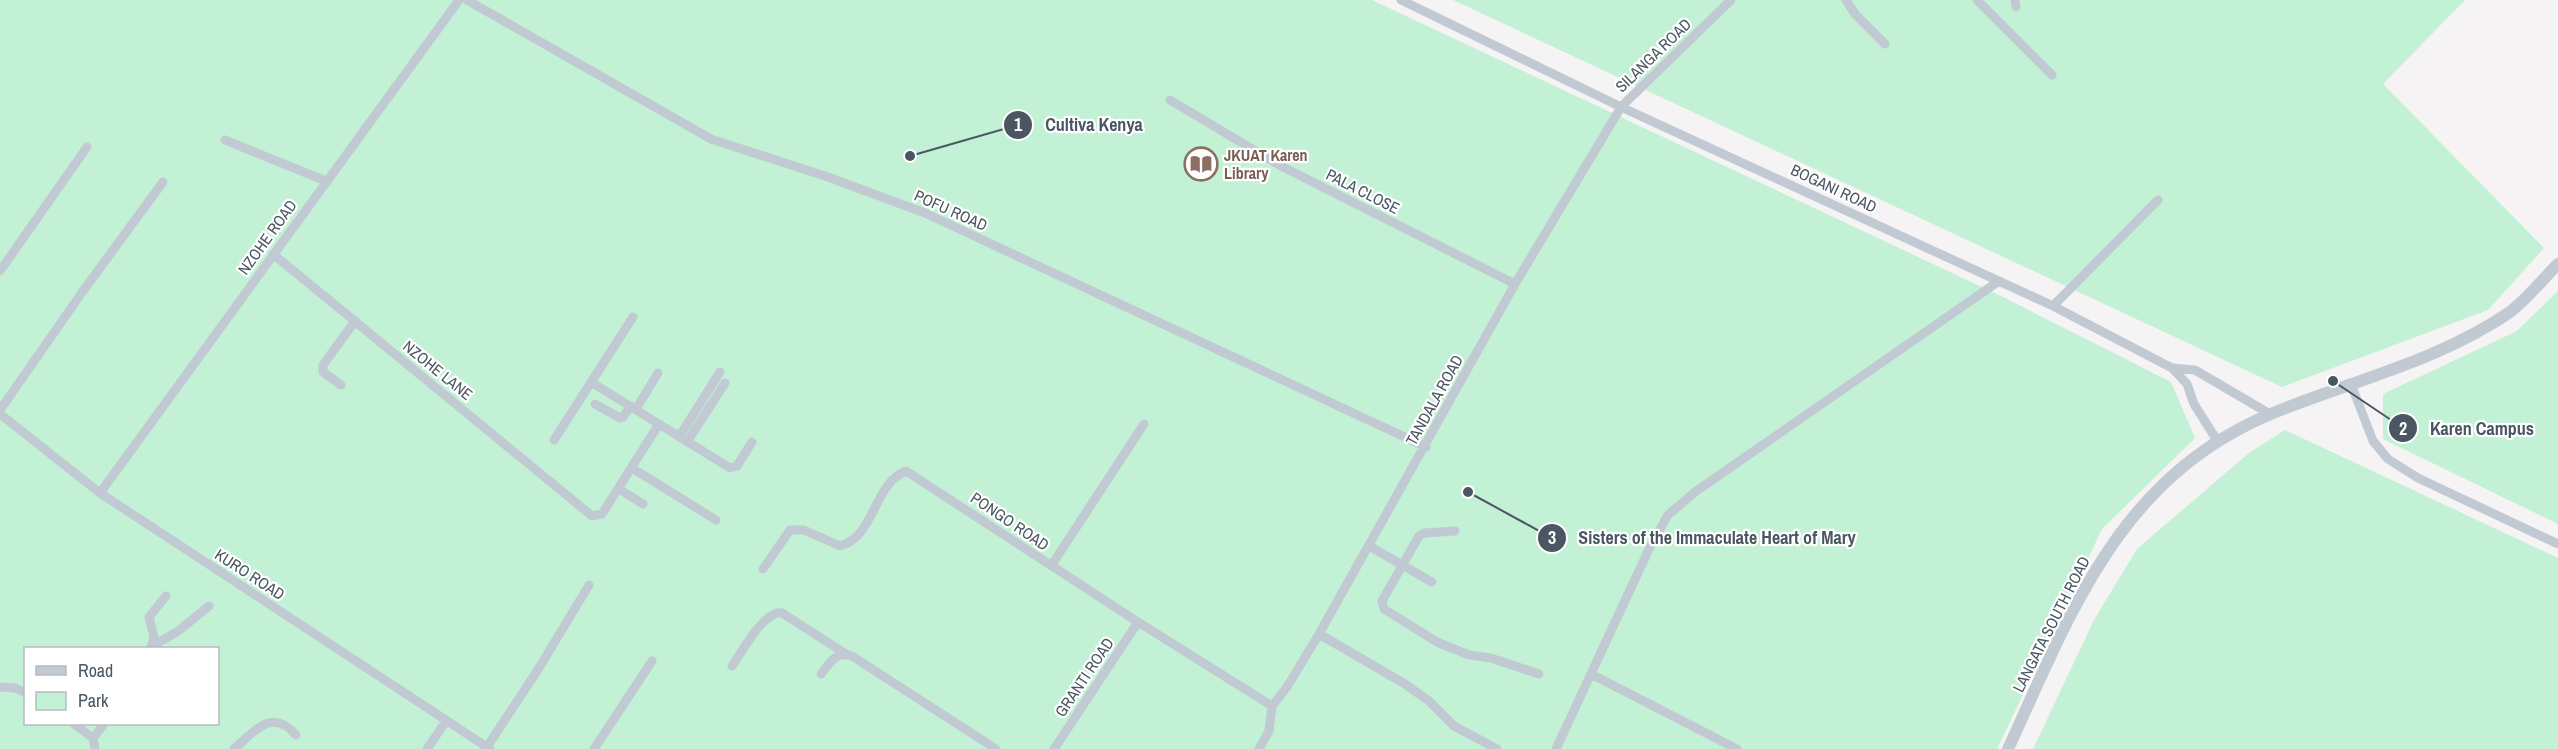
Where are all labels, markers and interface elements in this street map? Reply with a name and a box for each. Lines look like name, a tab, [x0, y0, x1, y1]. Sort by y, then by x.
street label: SILANGA ROAD	[1610, 13, 1696, 97]
callout: Cultiva Kenya	[1003, 107, 1155, 143]
text: 1	[1014, 112, 1023, 137]
text: Cultiva Kenya	[1045, 112, 1144, 137]
place label: JKUAT Karen Library	[1224, 144, 1308, 184]
library icon: JKUAT Karen Library	[1183, 146, 1219, 182]
street label: BOGANI ROAD	[1787, 158, 1881, 218]
street label: PALA CLOSE	[1322, 163, 1404, 219]
street label: POFU ROAD	[911, 184, 991, 236]
street label: NZOHE ROAD	[232, 195, 302, 279]
street label: NZOHE LANE	[398, 335, 478, 405]
street label: TANDALA ROAD	[1400, 351, 1468, 449]
callout: Karen Campus	[2388, 410, 2546, 446]
text: 2	[2399, 416, 2407, 441]
text: Karen Campus	[2430, 416, 2534, 441]
street label: PONGO ROAD	[966, 487, 1054, 555]
callout: Sisters of the Immaculate Heart of Mary	[1537, 520, 1868, 556]
text: 3	[1548, 525, 1556, 550]
text: Sisters of the Immaculate Heart of Mary	[1578, 525, 1856, 550]
street label: KURO ROAD	[211, 543, 289, 605]
street label: LANGATA SOUTH ROAD	[2007, 552, 2095, 696]
street label: GRANTI ROAD	[1049, 633, 1119, 721]
legend	[24, 647, 219, 725]
text: Road	[78, 658, 113, 683]
text: Park	[78, 688, 109, 713]

